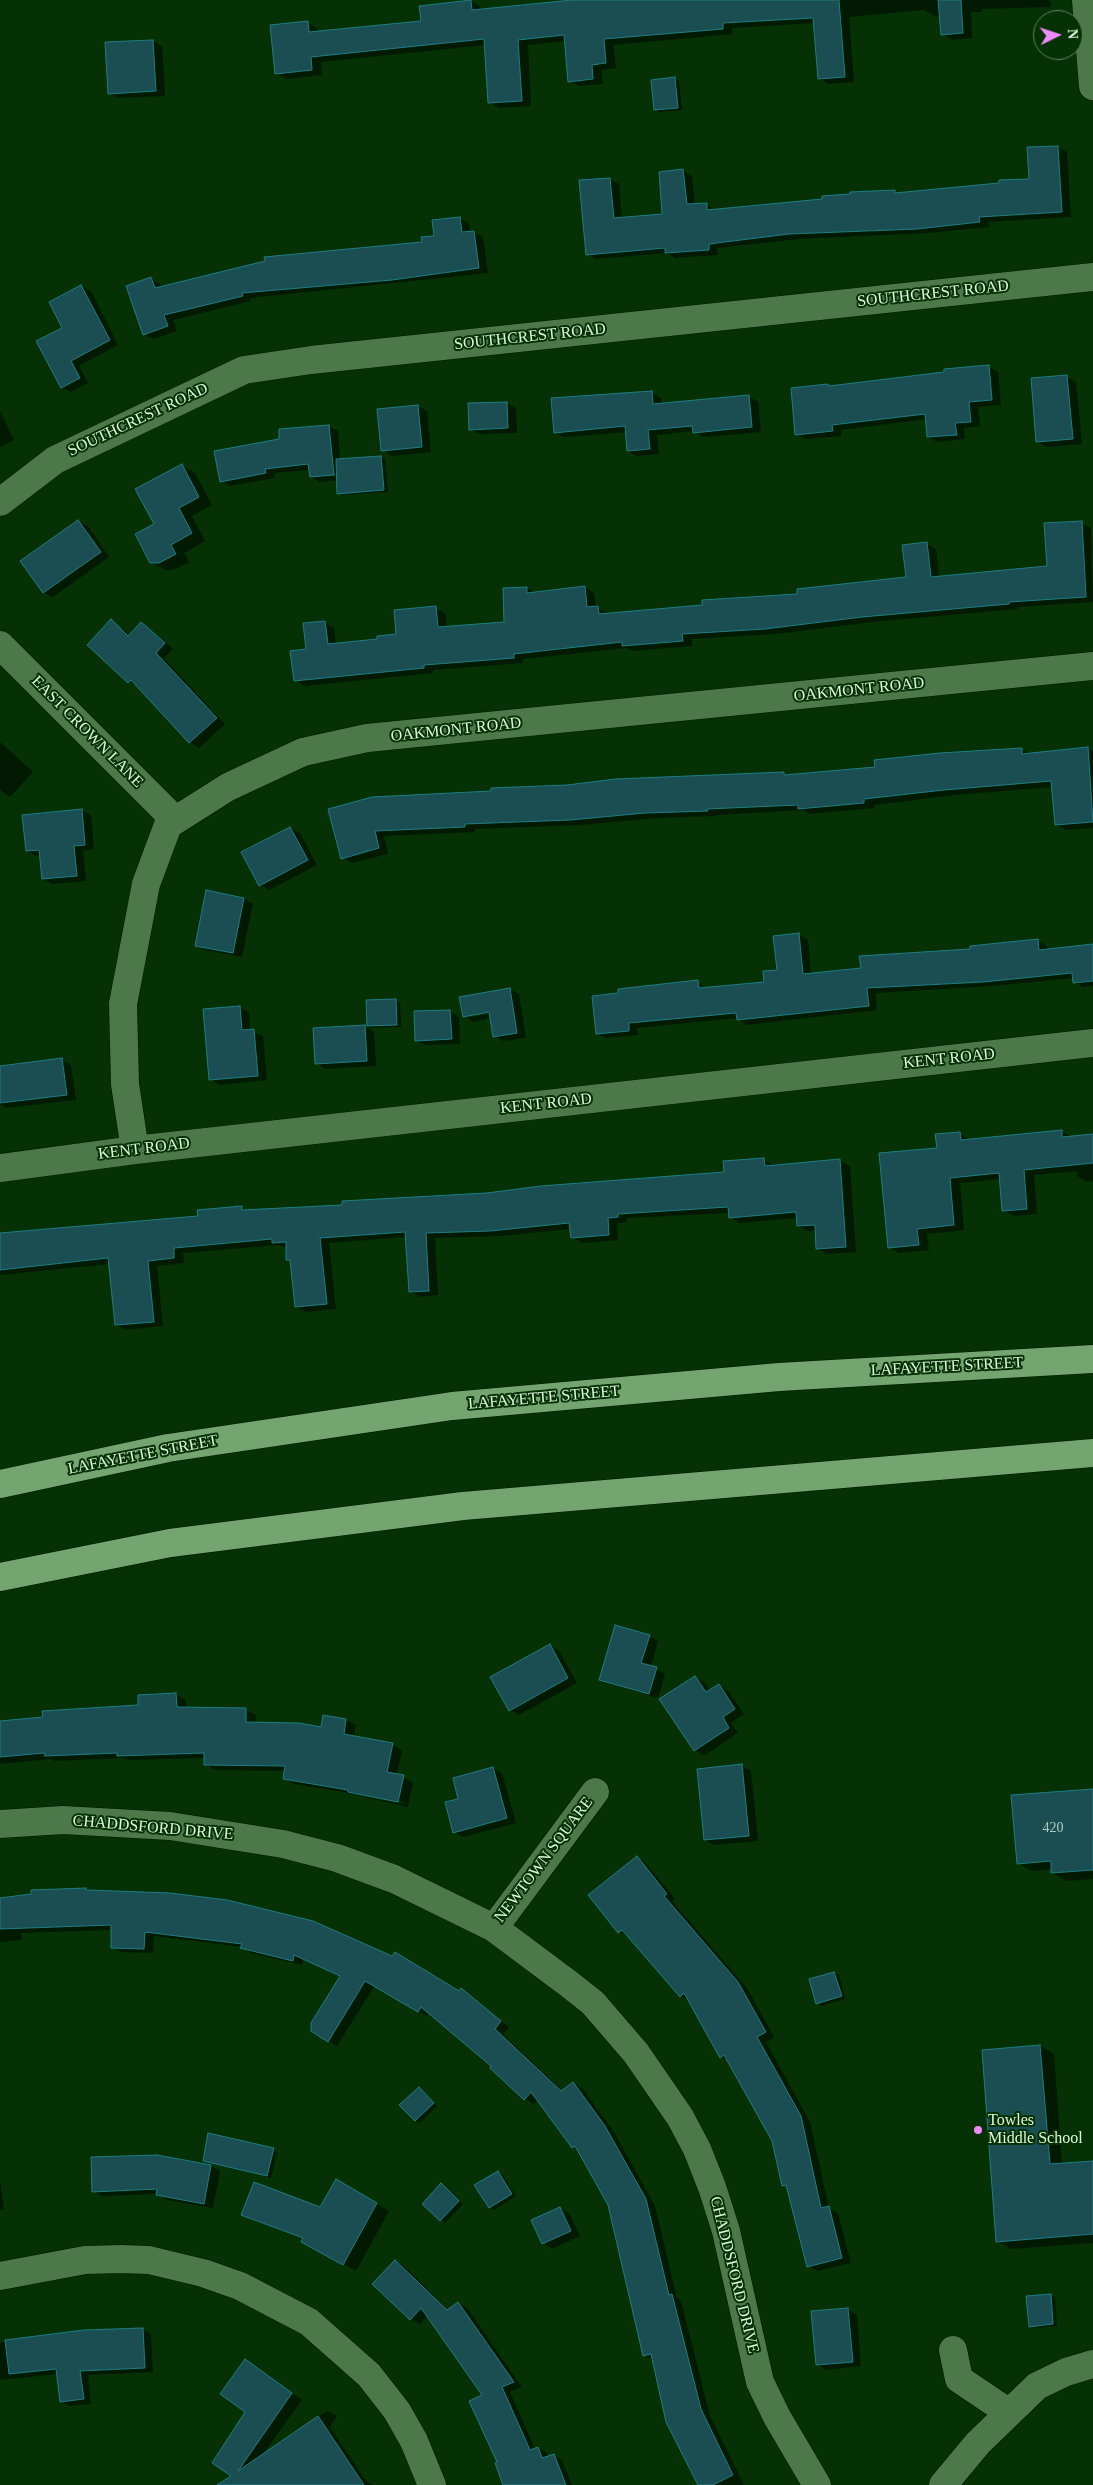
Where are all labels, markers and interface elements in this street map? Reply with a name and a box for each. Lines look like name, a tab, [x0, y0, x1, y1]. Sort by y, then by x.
north arrow	[1033, 10, 1083, 60]
text: N	[1065, 28, 1080, 40]
street label: SOUTHCREST ROAD	[856, 276, 1010, 312]
street label: SOUTHCREST ROAD	[453, 319, 607, 355]
street label: SOUTHCREST ROAD	[65, 379, 211, 461]
street label: EAST CROWN LANE	[27, 672, 147, 792]
street label: OAKMONT ROAD	[793, 674, 925, 706]
street label: OAKMONT ROAD	[390, 714, 522, 746]
street label: KENT ROAD	[902, 1045, 996, 1073]
street label: KENT ROAD	[499, 1090, 593, 1118]
street label: KENT ROAD	[97, 1134, 191, 1164]
street label: LAFAYETTE STREET	[870, 1353, 1024, 1381]
street label: LAFAYETTE STREET	[467, 1382, 621, 1414]
street label: LAFAYETTE STREET	[66, 1431, 220, 1479]
street label: NEWTOWN SQUARE	[491, 1793, 597, 1927]
street label: CHADDSFORD DRIVE	[72, 1811, 234, 1845]
house number: 420	[1042, 1820, 1064, 1836]
place label: Towles Middle School	[988, 2111, 1083, 2149]
marker: Towles Middle School	[972, 2124, 984, 2136]
street label: CHADDSFORD DRIVE	[705, 2194, 763, 2356]

